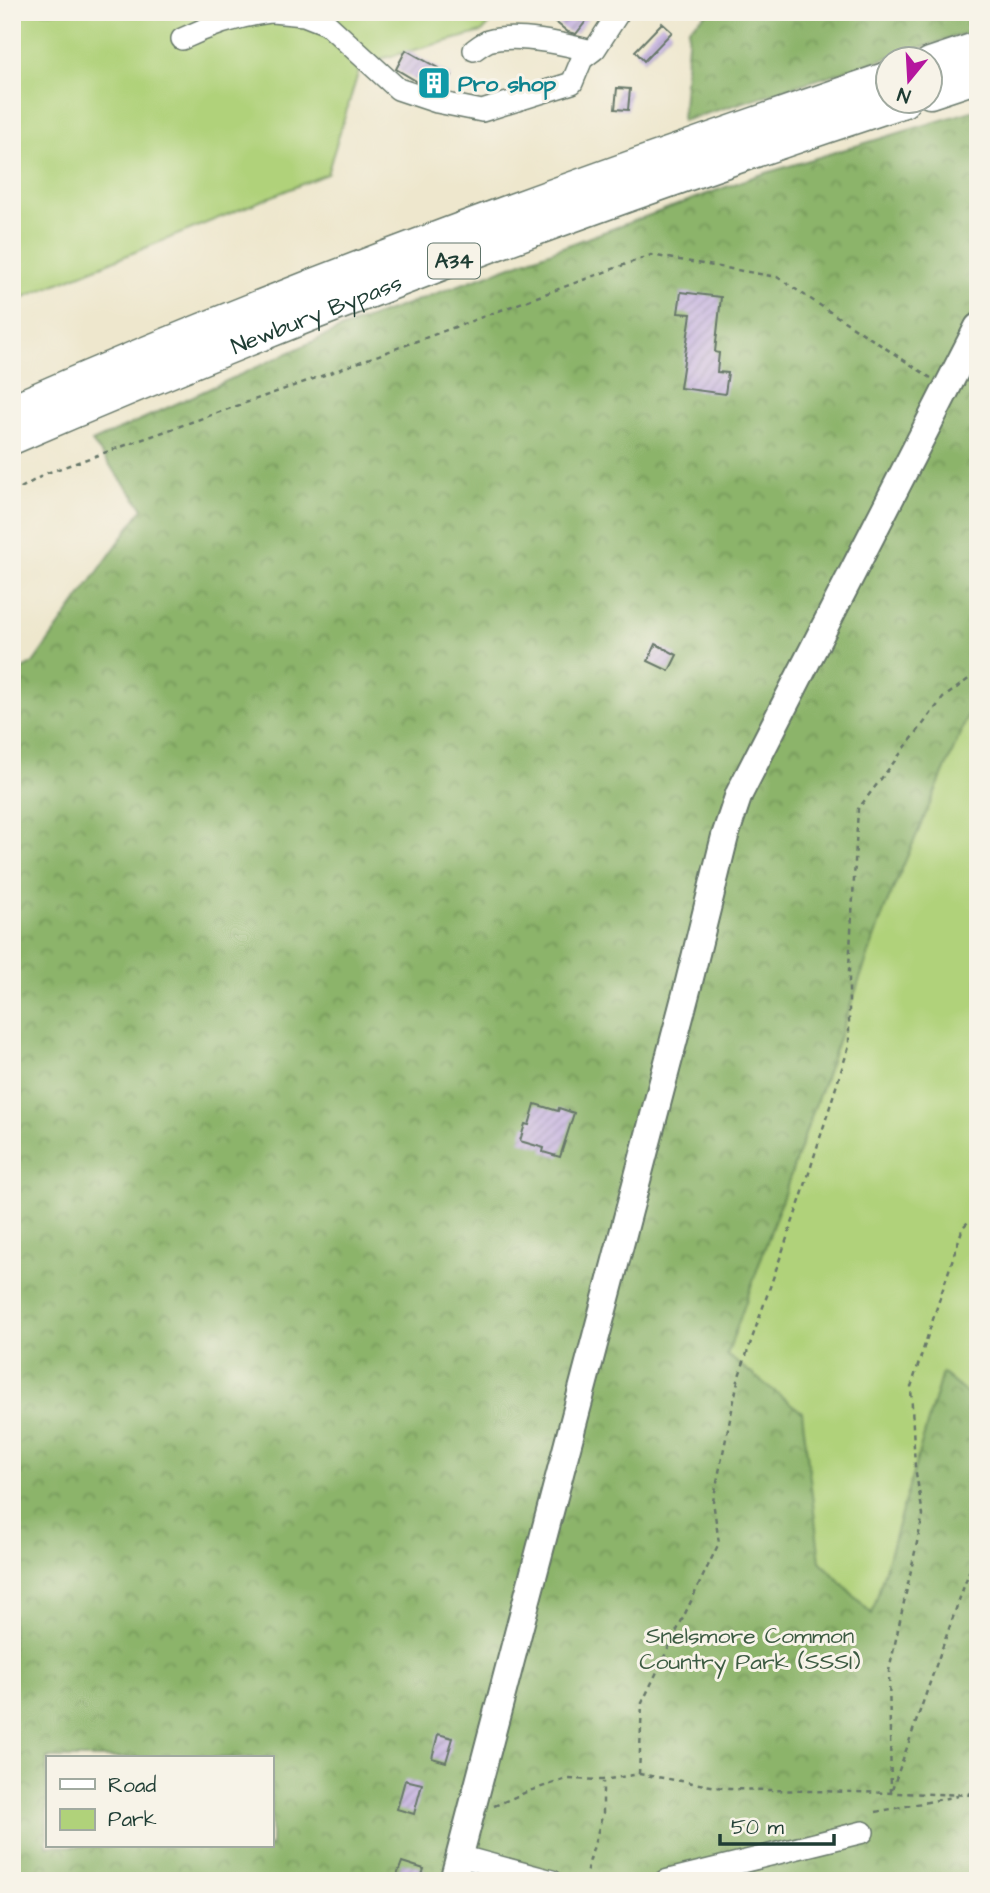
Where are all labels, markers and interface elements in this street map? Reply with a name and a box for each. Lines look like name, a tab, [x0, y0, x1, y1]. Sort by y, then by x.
north arrow	[874, 46, 944, 116]
building icon: Pro shop	[415, 64, 453, 102]
place label: Pro shop	[458, 68, 556, 100]
text: N	[894, 80, 914, 109]
road number: A34	[428, 244, 480, 278]
street label: Newbury Bypass	[226, 267, 407, 363]
park label: Snelsmore Common Country Park (SSSI)	[639, 1620, 861, 1679]
legend	[46, 1756, 273, 1848]
text: Road	[108, 1771, 156, 1800]
scale bar	[720, 1802, 834, 1846]
text: Park	[108, 1805, 157, 1834]
text: 50 m	[731, 1813, 785, 1842]

